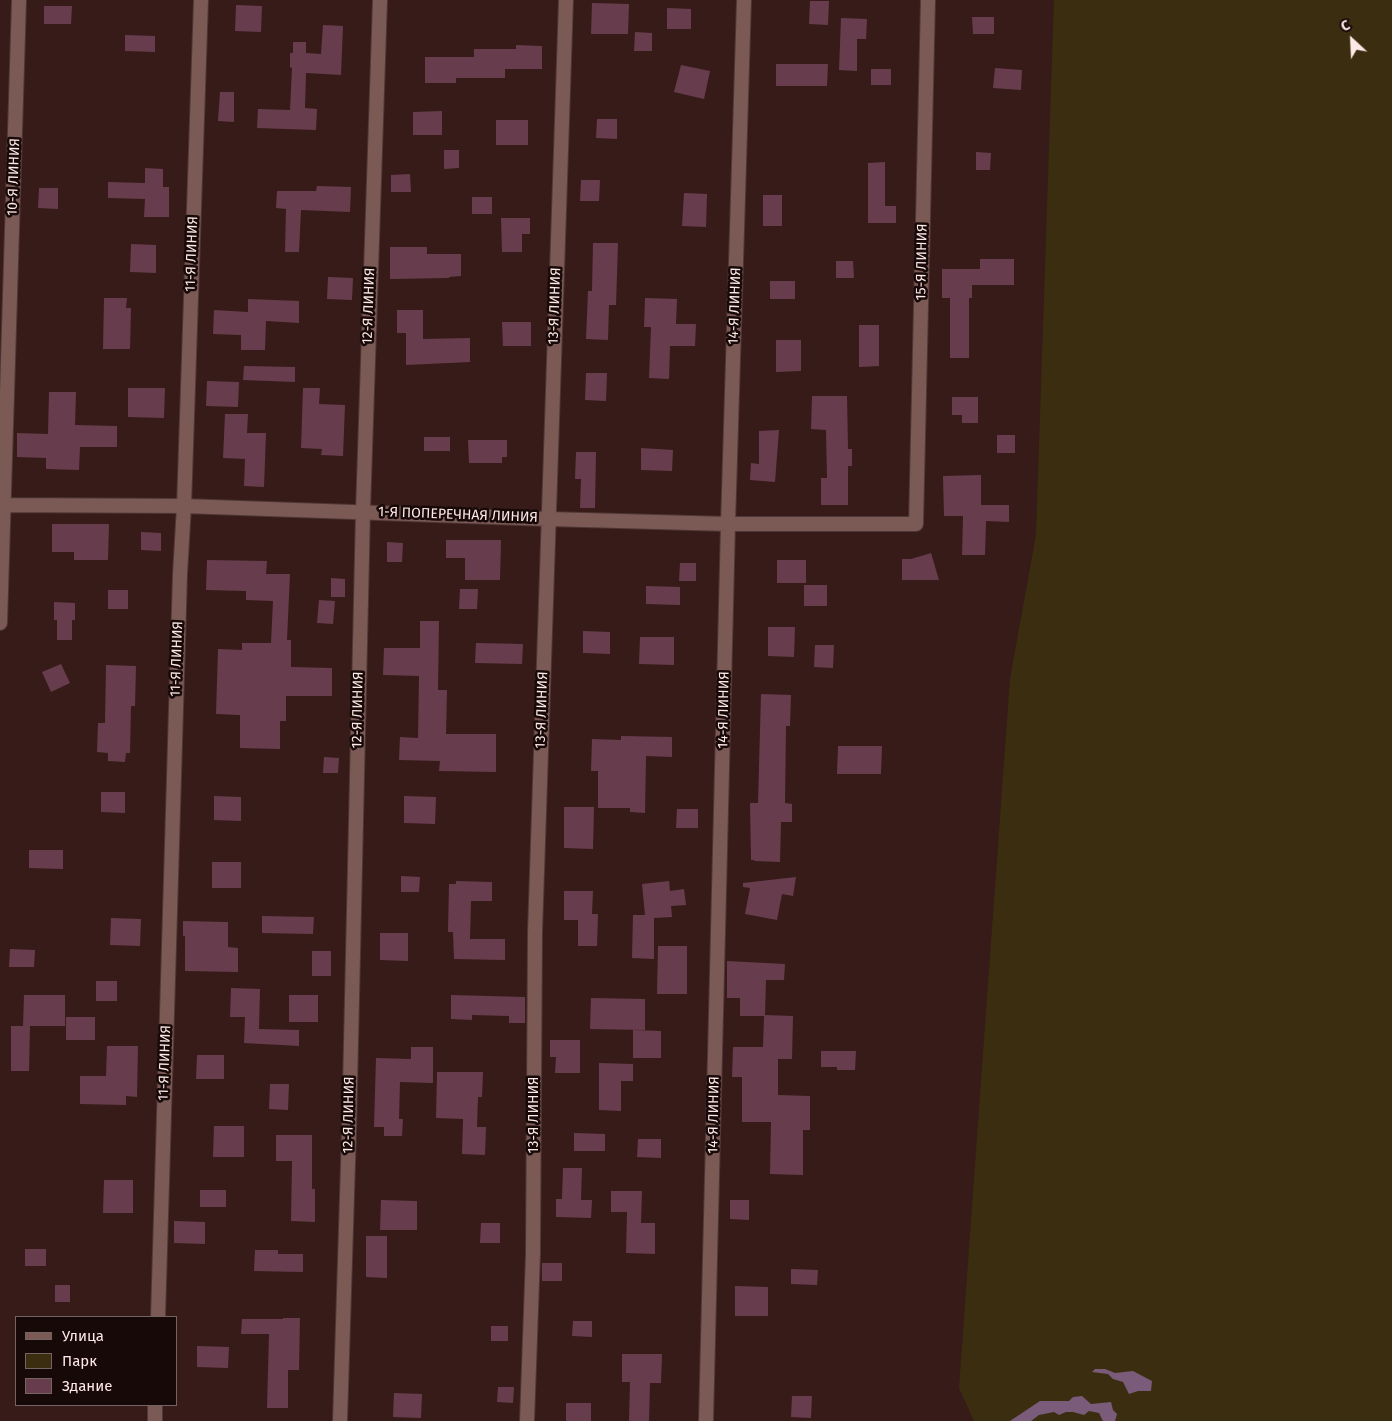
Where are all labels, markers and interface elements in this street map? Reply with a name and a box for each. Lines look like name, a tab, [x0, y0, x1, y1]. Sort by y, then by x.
north arrow	[1327, 15, 1377, 65]
text: С	[1338, 17, 1353, 35]
street label: 10-Я ЛИНИЯ	[4, 138, 24, 216]
street label: 11-Я ЛИНИЯ	[182, 216, 202, 292]
street label: 15-Я ЛИНИЯ	[913, 223, 931, 301]
street label: 12-Я ЛИНИЯ	[359, 267, 379, 345]
street label: 13-Я ЛИНИЯ	[545, 267, 565, 345]
street label: 14-Я ЛИНИЯ	[725, 267, 745, 345]
street label: 1-Я ПОПЕРЕЧНАЯ ЛИНИЯ	[378, 504, 538, 526]
street label: 11-Я ЛИНИЯ	[167, 621, 187, 697]
street label: 12-Я ЛИНИЯ	[349, 671, 367, 749]
street label: 13-Я ЛИНИЯ	[532, 671, 552, 749]
street label: 14-Я ЛИНИЯ	[715, 671, 733, 749]
street label: 11-Я ЛИНИЯ	[155, 1025, 175, 1101]
street label: 12-Я ЛИНИЯ	[340, 1076, 358, 1154]
street label: 13-Я ЛИНИЯ	[526, 1076, 542, 1154]
street label: 14-Я ЛИНИЯ	[705, 1076, 723, 1154]
legend	[15, 1316, 178, 1406]
text: Улица	[62, 1327, 104, 1345]
text: Парк	[62, 1352, 97, 1370]
text: Здание	[62, 1377, 112, 1395]

